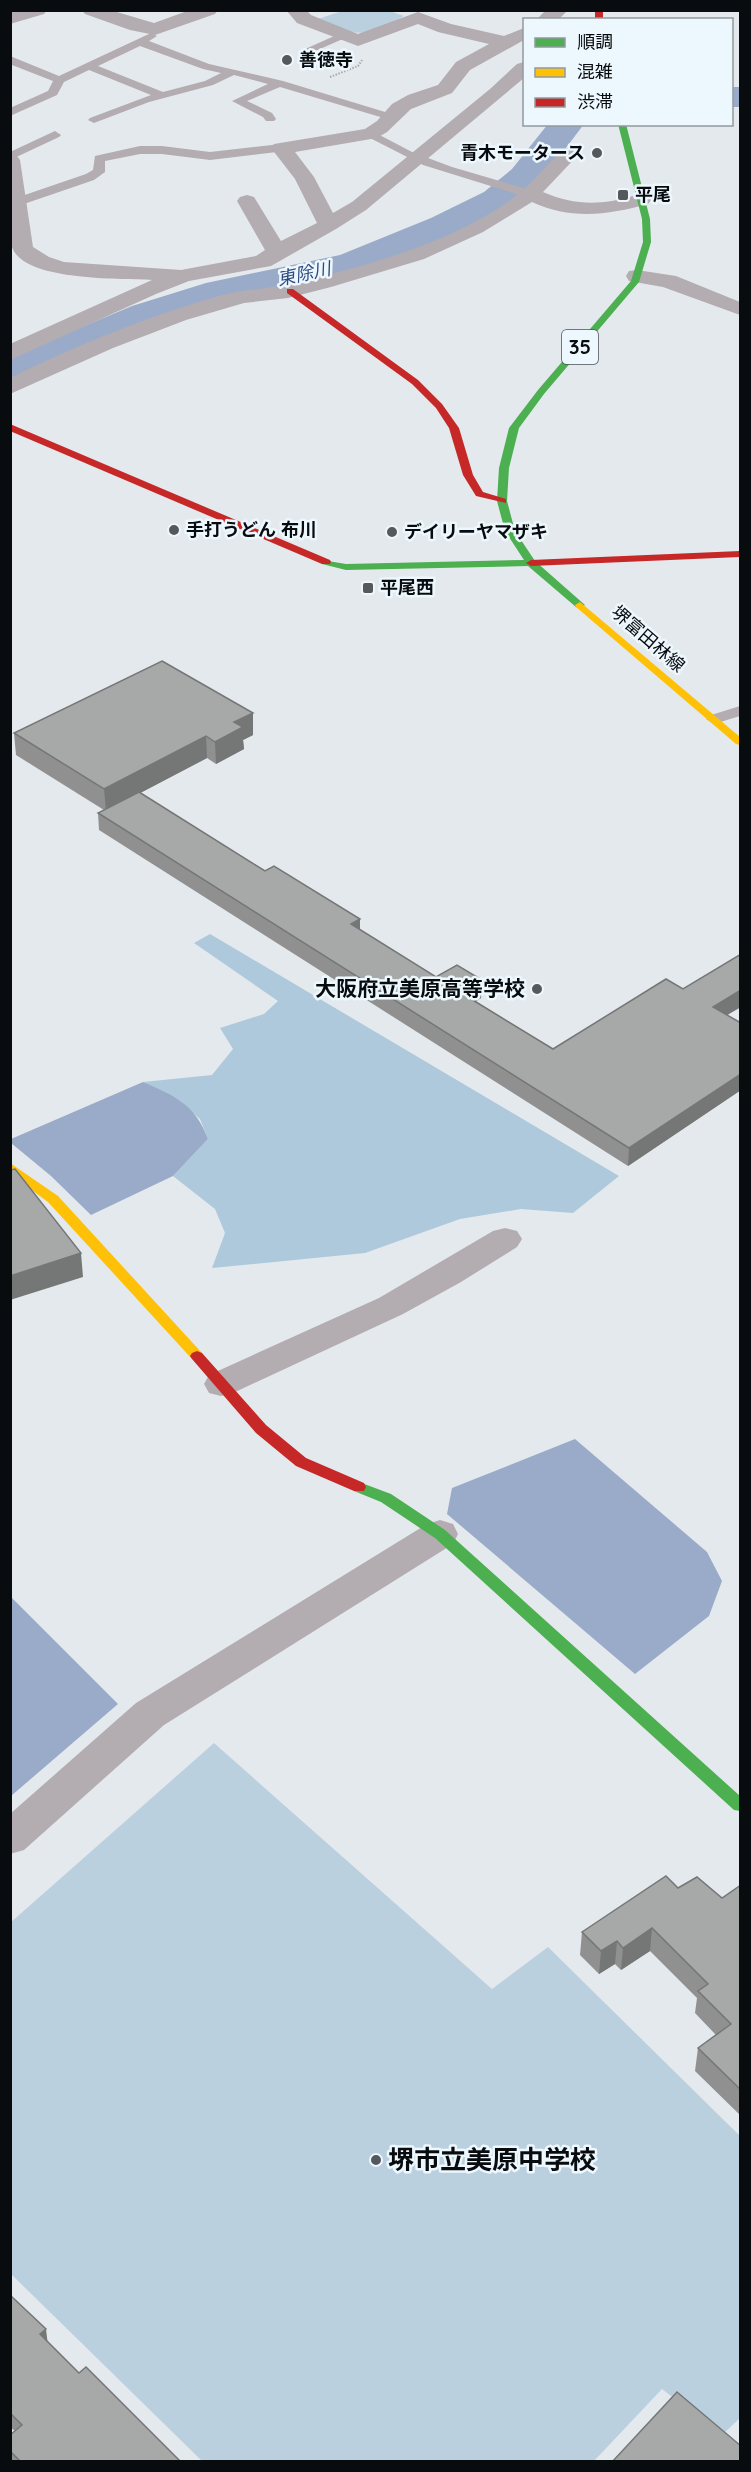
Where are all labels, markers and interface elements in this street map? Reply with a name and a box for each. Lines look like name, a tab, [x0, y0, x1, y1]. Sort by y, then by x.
legend	[523, 18, 733, 126]
text: 順調	[577, 30, 613, 53]
place label: 善徳寺	[299, 48, 353, 71]
marker: 善徳寺	[280, 53, 294, 67]
text: 混雑	[577, 60, 613, 83]
text: 渋滞	[577, 90, 613, 113]
place label: 青木モータース	[460, 141, 585, 164]
marker: 青木モータース	[590, 146, 604, 160]
place label: 平尾	[635, 183, 671, 206]
marker: 平尾	[616, 188, 630, 202]
water label: 東除川	[275, 256, 335, 290]
road number: 35	[562, 330, 598, 364]
place label: 手打うどん 布川	[186, 518, 317, 541]
place label: デイリーヤマザキ	[404, 520, 548, 543]
marker: 手打うどん 布川	[167, 523, 181, 537]
marker: デイリーヤマザキ	[385, 525, 399, 539]
place label: 平尾西	[380, 576, 434, 599]
marker: 平尾西	[361, 581, 375, 595]
street label: 堺富田林線	[607, 600, 690, 677]
place label: 大阪府立美原高等学校	[315, 975, 525, 1001]
marker: 大阪府立美原高等学校	[530, 982, 544, 996]
place label: 堺市立美原中学校	[388, 2143, 596, 2176]
marker: 堺市立美原中学校	[369, 2153, 383, 2167]

